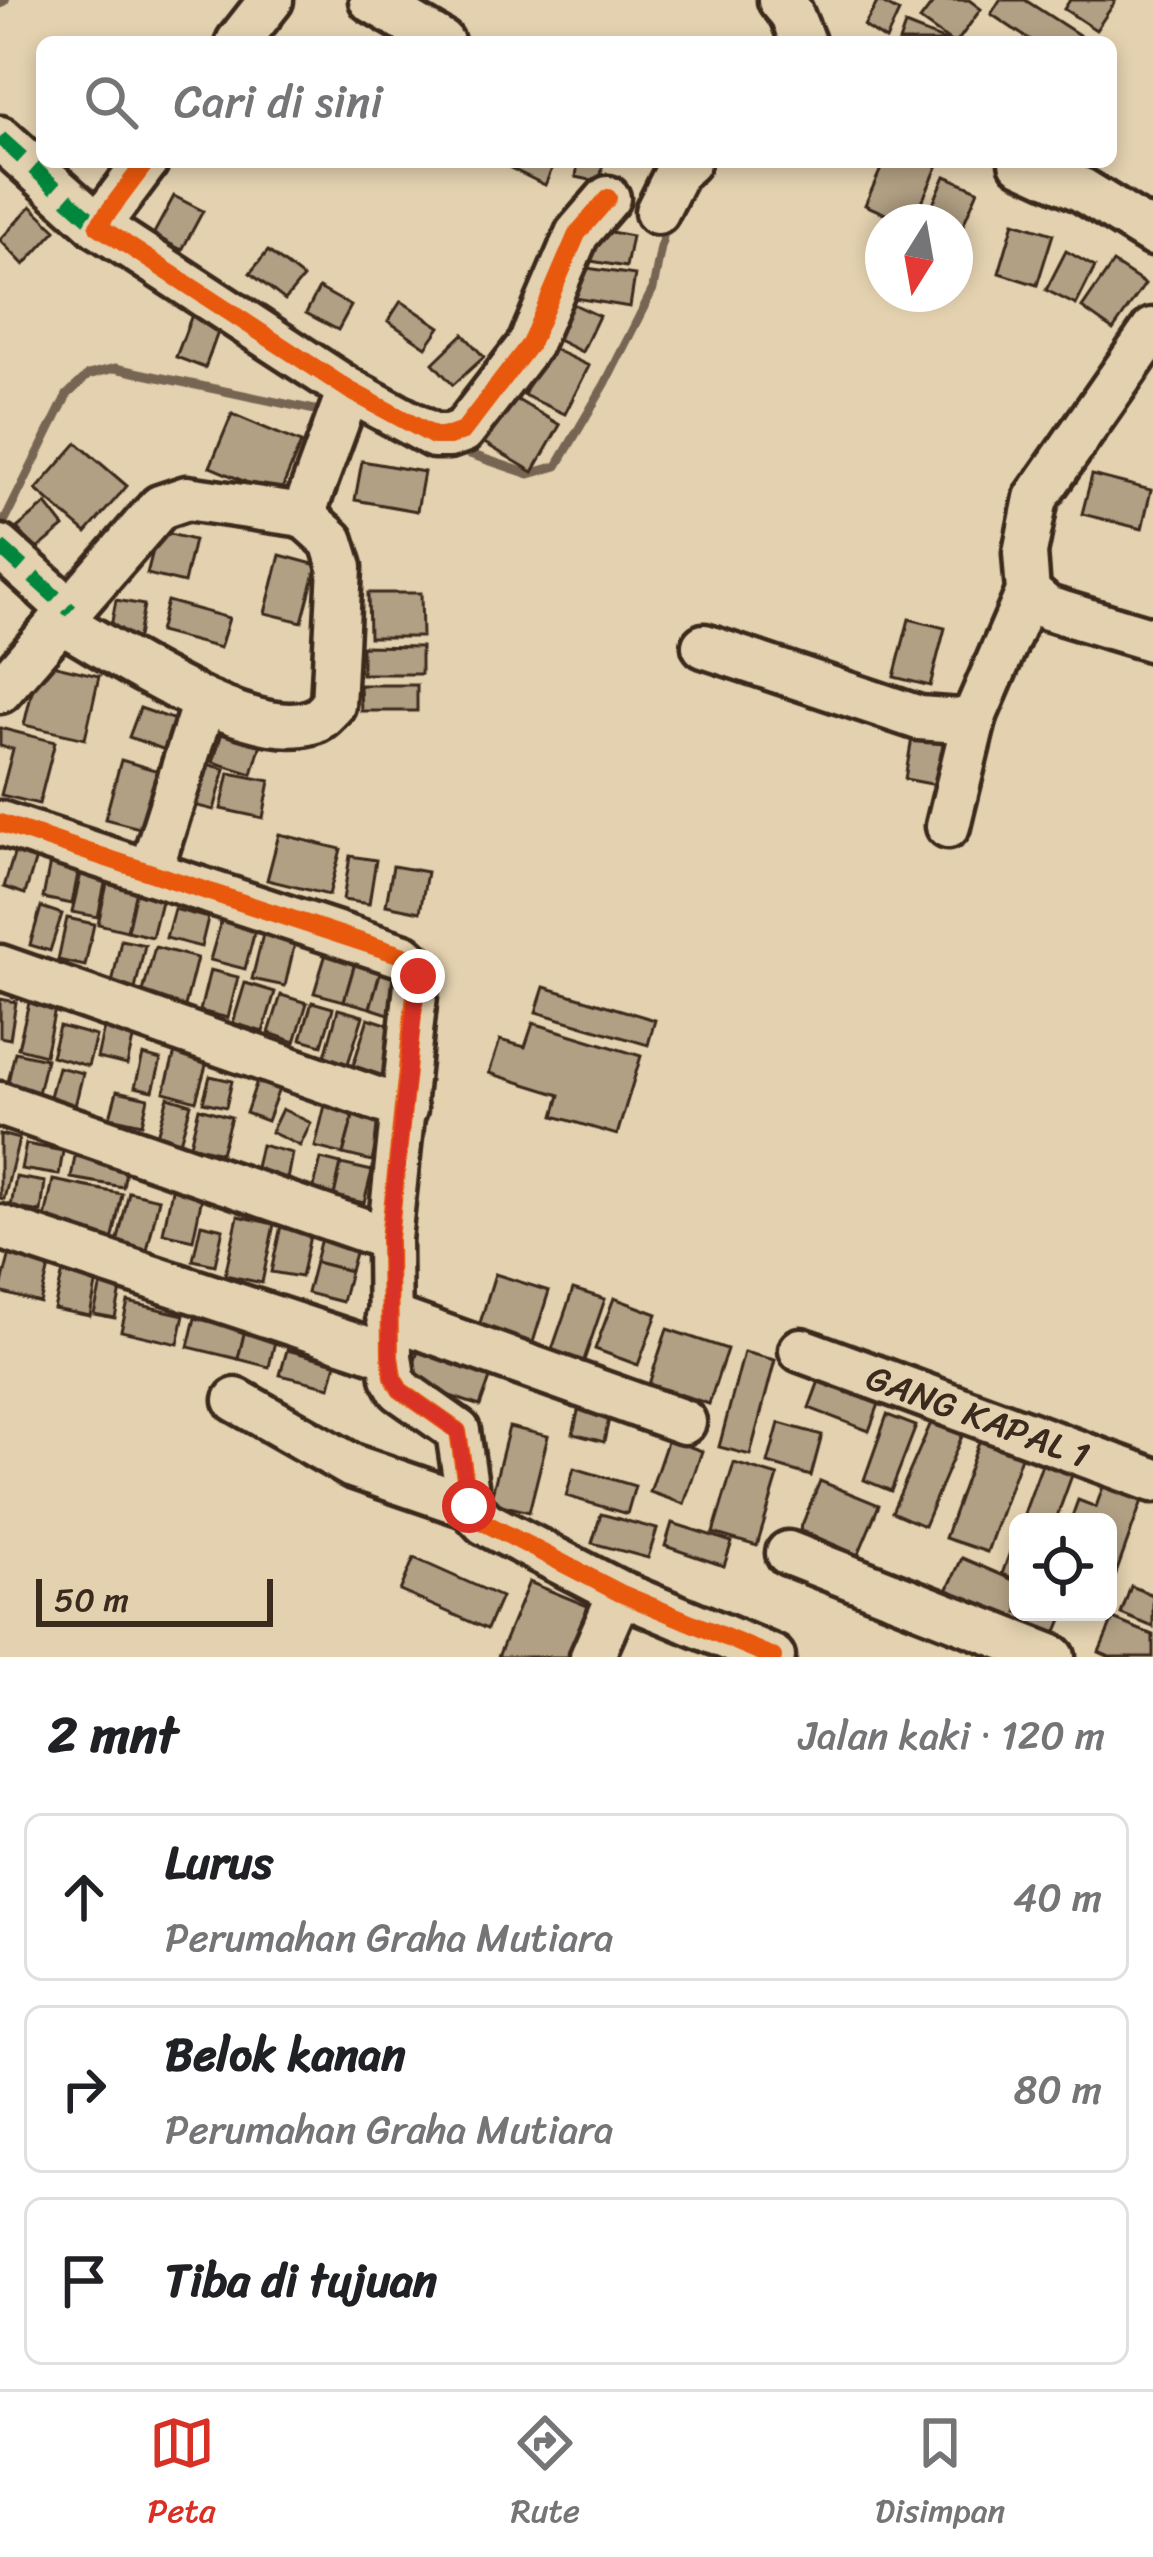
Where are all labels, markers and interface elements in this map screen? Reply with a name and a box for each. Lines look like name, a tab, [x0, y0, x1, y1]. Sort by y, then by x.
search box	[36, 36, 1117, 168]
text: Cari di sini	[174, 62, 383, 142]
icon: search	[78, 69, 144, 135]
north arrow	[865, 204, 973, 312]
route end	[391, 949, 445, 1003]
street label: GANG KAPAL 1	[857, 1346, 1099, 1487]
route start	[442, 1479, 496, 1533]
map controls	[1009, 1513, 1117, 1621]
button: locate	[1009, 1513, 1117, 1621]
text: 50 m	[54, 1571, 129, 1629]
scale bar	[36, 1573, 273, 1626]
text: 2 mnt	[48, 1690, 178, 1780]
text: Jalan kaki · 120 m	[799, 1701, 1105, 1770]
text: Lurus	[165, 1823, 273, 1903]
text: 40 m	[1013, 1863, 1102, 1932]
icon: ahead	[51, 1864, 117, 1930]
text: Perumahan Graha Mutiara	[165, 1903, 614, 1972]
text: Belok kanan	[165, 2015, 405, 2095]
text: 80 m	[1014, 2055, 1102, 2124]
icon: right	[51, 2056, 117, 2122]
text: Perumahan Graha Mutiara	[165, 2095, 614, 2164]
text: Tiba di tujuan	[165, 2241, 437, 2321]
icon: arrive	[51, 2248, 117, 2314]
tab: Peta	[148, 2410, 216, 2540]
tab: Rute	[511, 2410, 580, 2540]
tab: Disimpan	[875, 2410, 1005, 2540]

